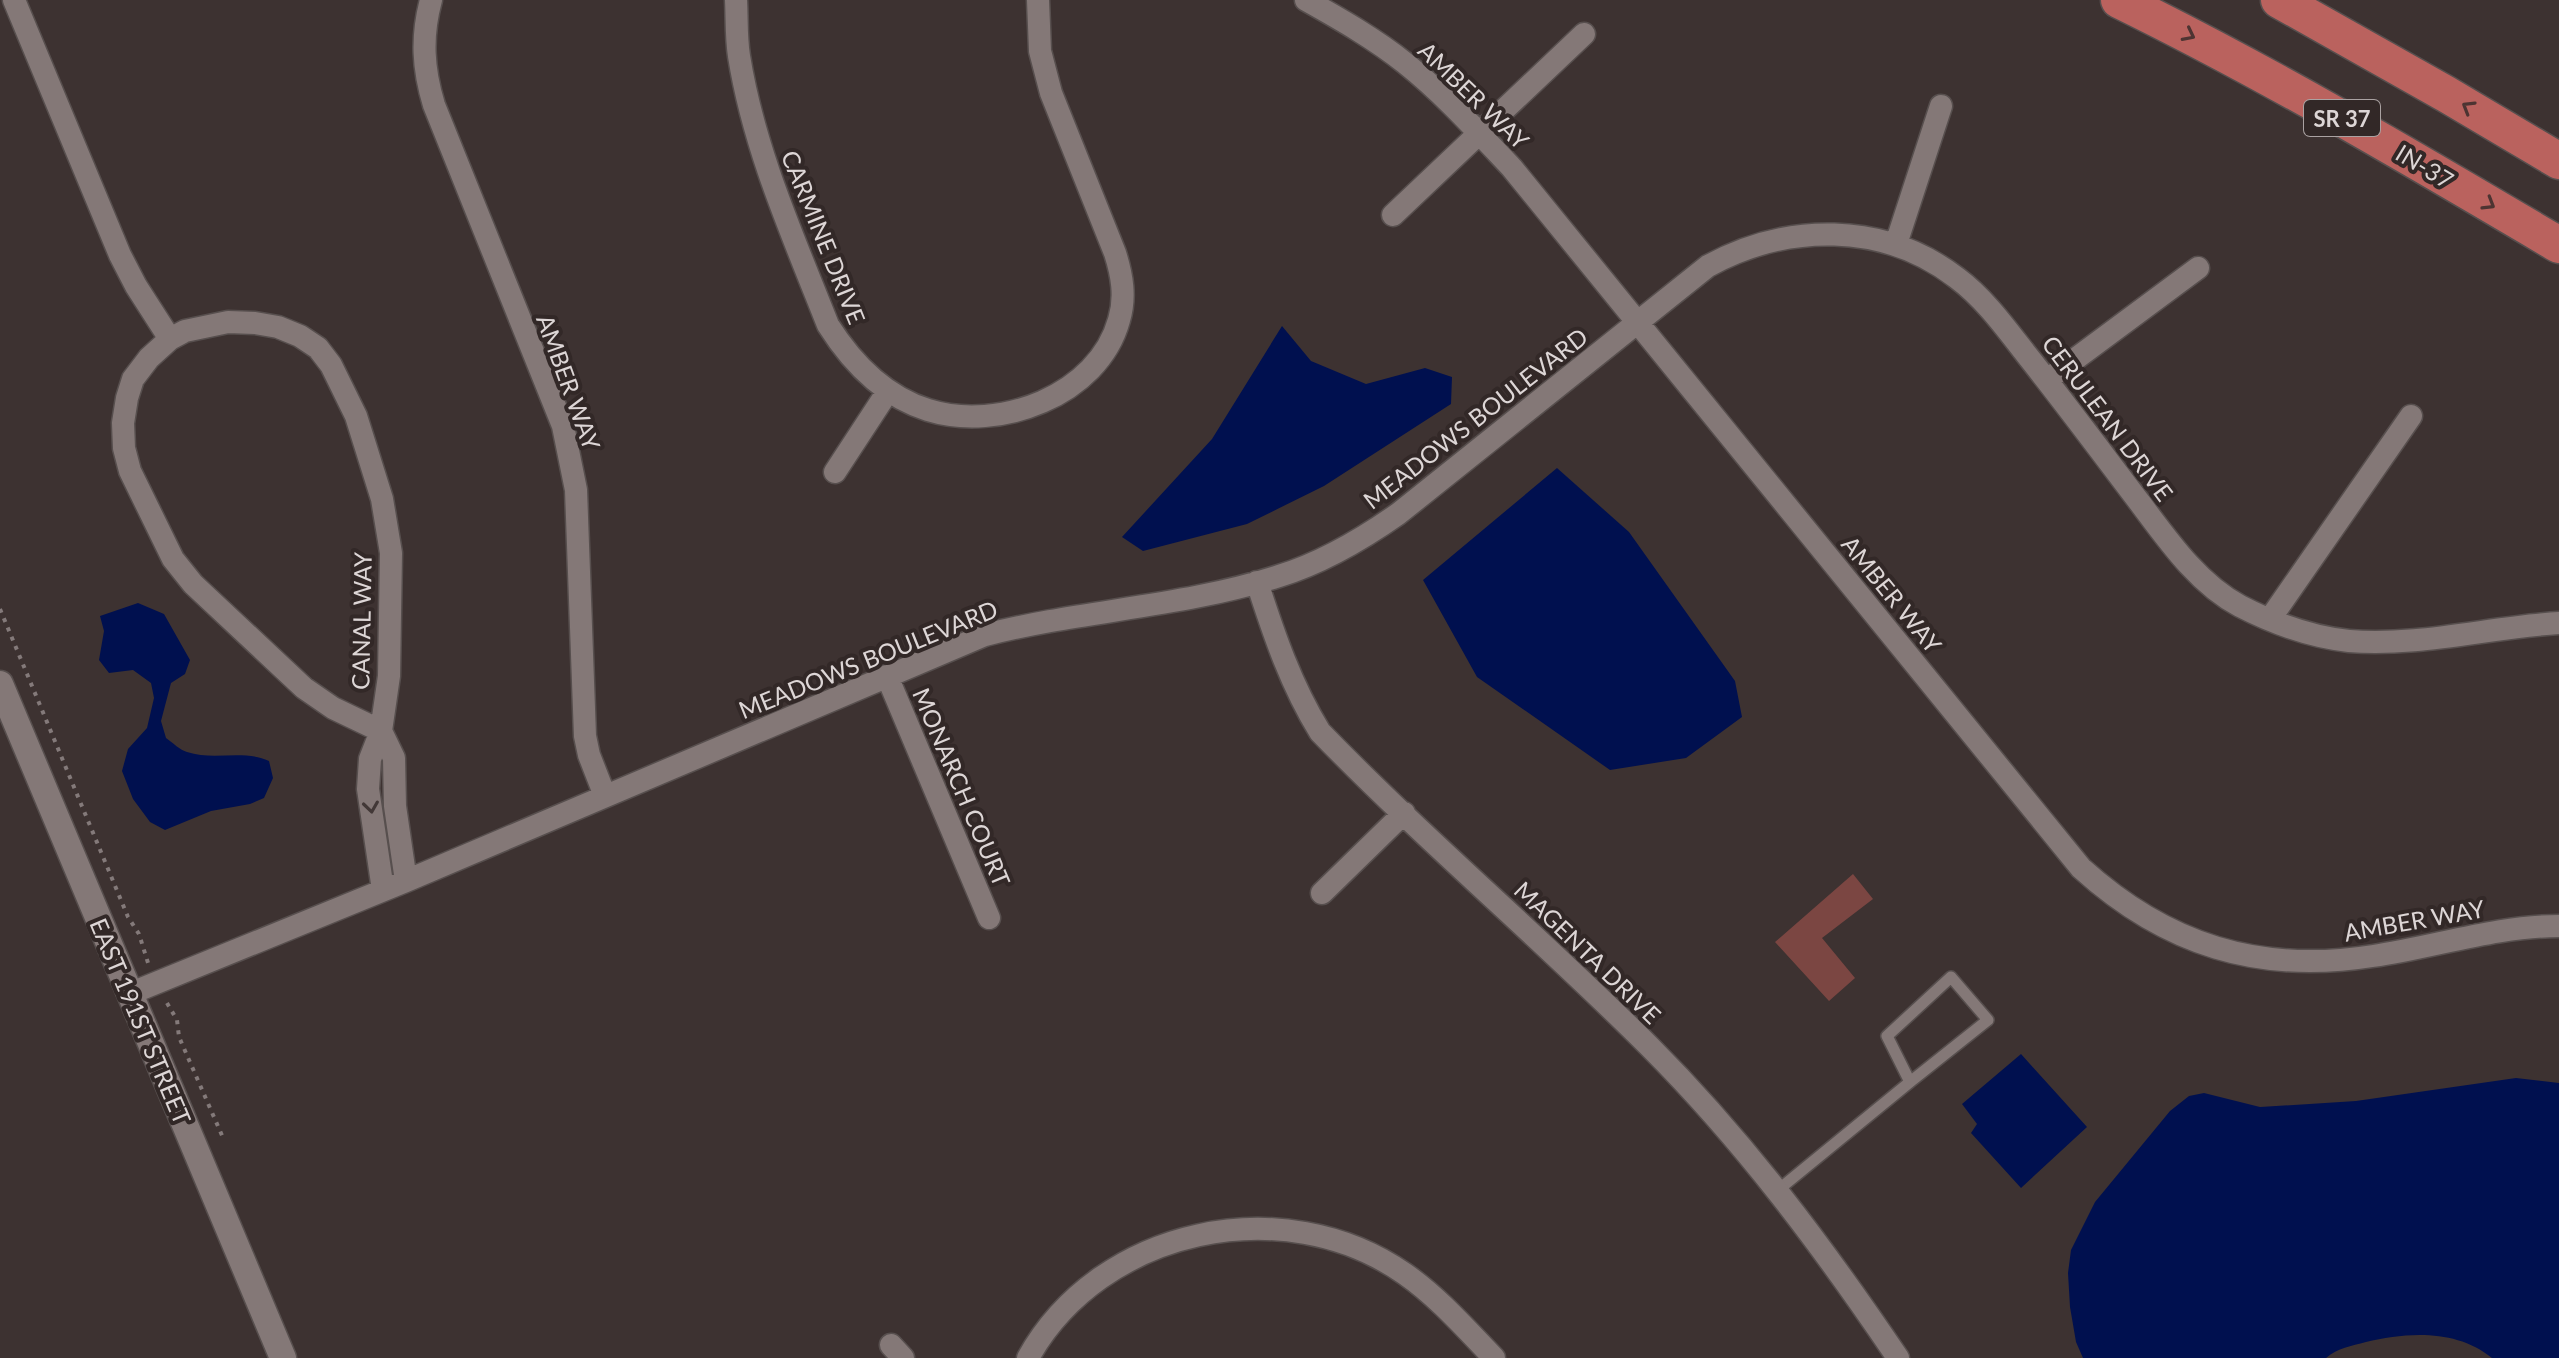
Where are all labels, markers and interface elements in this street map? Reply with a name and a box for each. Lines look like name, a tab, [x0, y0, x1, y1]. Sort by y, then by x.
one-way arrow	[2181, 25, 2196, 40]
street label: AMBER WAY	[1413, 35, 1535, 155]
road number: SR 37	[2304, 100, 2380, 136]
one-way arrow	[2462, 101, 2477, 117]
street label: IN-37	[2391, 138, 2459, 194]
street label: CARMINE DRIVE	[776, 146, 872, 328]
one-way arrow	[2480, 194, 2495, 210]
street label: AMBER WAY	[531, 310, 607, 454]
street label: MEADOWS BOULEVARD	[1357, 321, 1593, 515]
street label: CERULEAN DRIVE	[2036, 330, 2180, 506]
street label: AMBER WAY	[1836, 530, 1948, 658]
street label: CANAL WAY	[345, 552, 377, 690]
street label: MEADOWS BOULEVARD	[734, 594, 1002, 724]
street label: MONARCH COURT	[907, 683, 1017, 891]
one-way arrow	[362, 800, 379, 814]
street label: MAGENTA DRIVE	[1509, 875, 1667, 1029]
street label: AMBER WAY	[2341, 893, 2487, 947]
street label: EAST 191ST STREET	[84, 914, 198, 1128]

